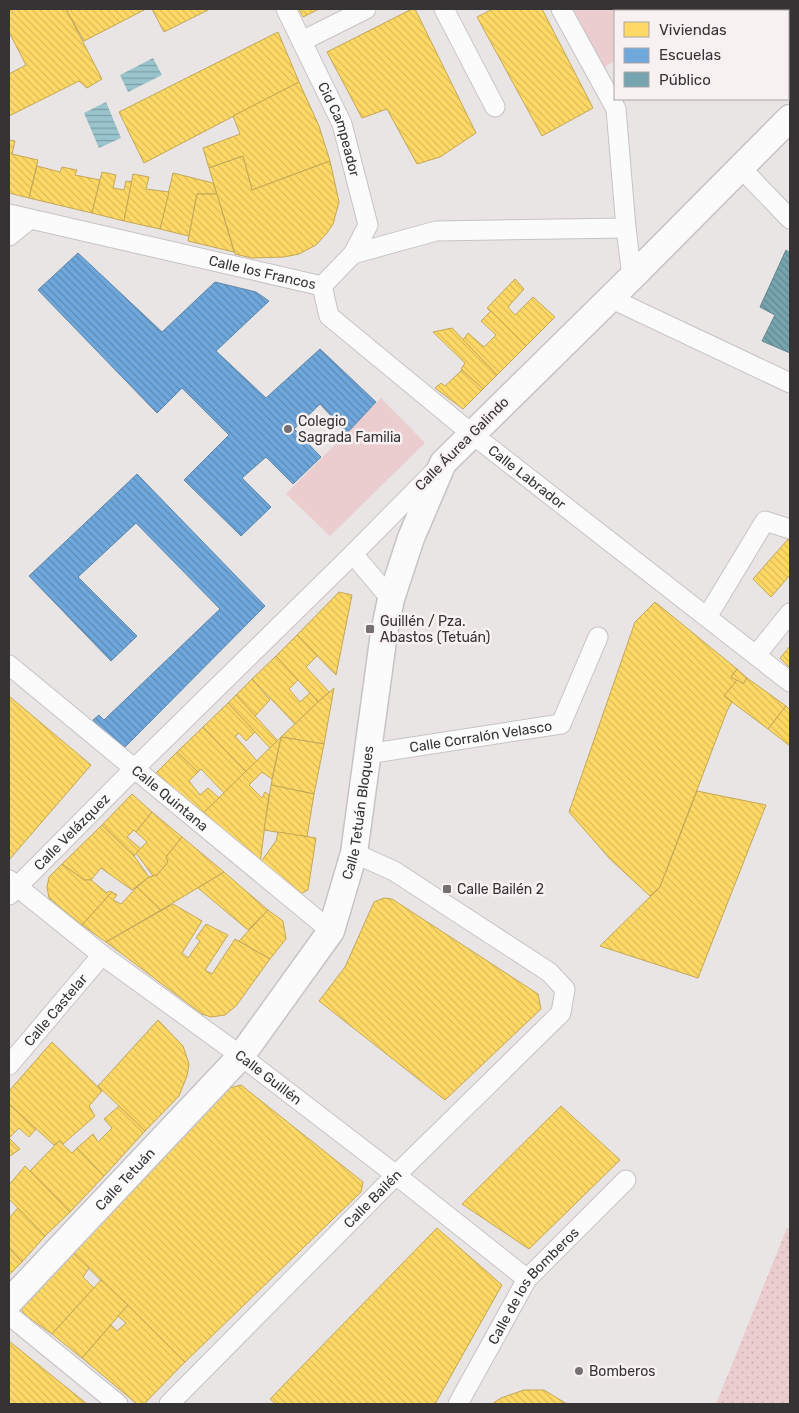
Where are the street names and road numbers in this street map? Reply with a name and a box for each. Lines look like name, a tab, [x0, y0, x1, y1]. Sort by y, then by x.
street label: Cid Campeador	[314, 79, 364, 179]
street label: Calle los Francos	[207, 252, 318, 293]
street label: Calle Áurea Galindo	[411, 393, 512, 494]
street label: Calle Labrador	[485, 441, 570, 513]
street label: Calle Corralón Velasco	[408, 717, 553, 756]
street label: Calle Tetuán Bloques	[338, 745, 377, 882]
street label: Calle Quintana	[128, 762, 212, 835]
street label: Calle Velázquez	[30, 790, 113, 874]
street label: Calle Castelar	[20, 970, 91, 1050]
street label: Calle Guillén	[232, 1046, 305, 1108]
street label: Calle Tetuán	[91, 1144, 158, 1214]
street label: Calle Bailén	[340, 1166, 405, 1232]
street label: Calle de los Bomberos	[484, 1224, 582, 1347]

